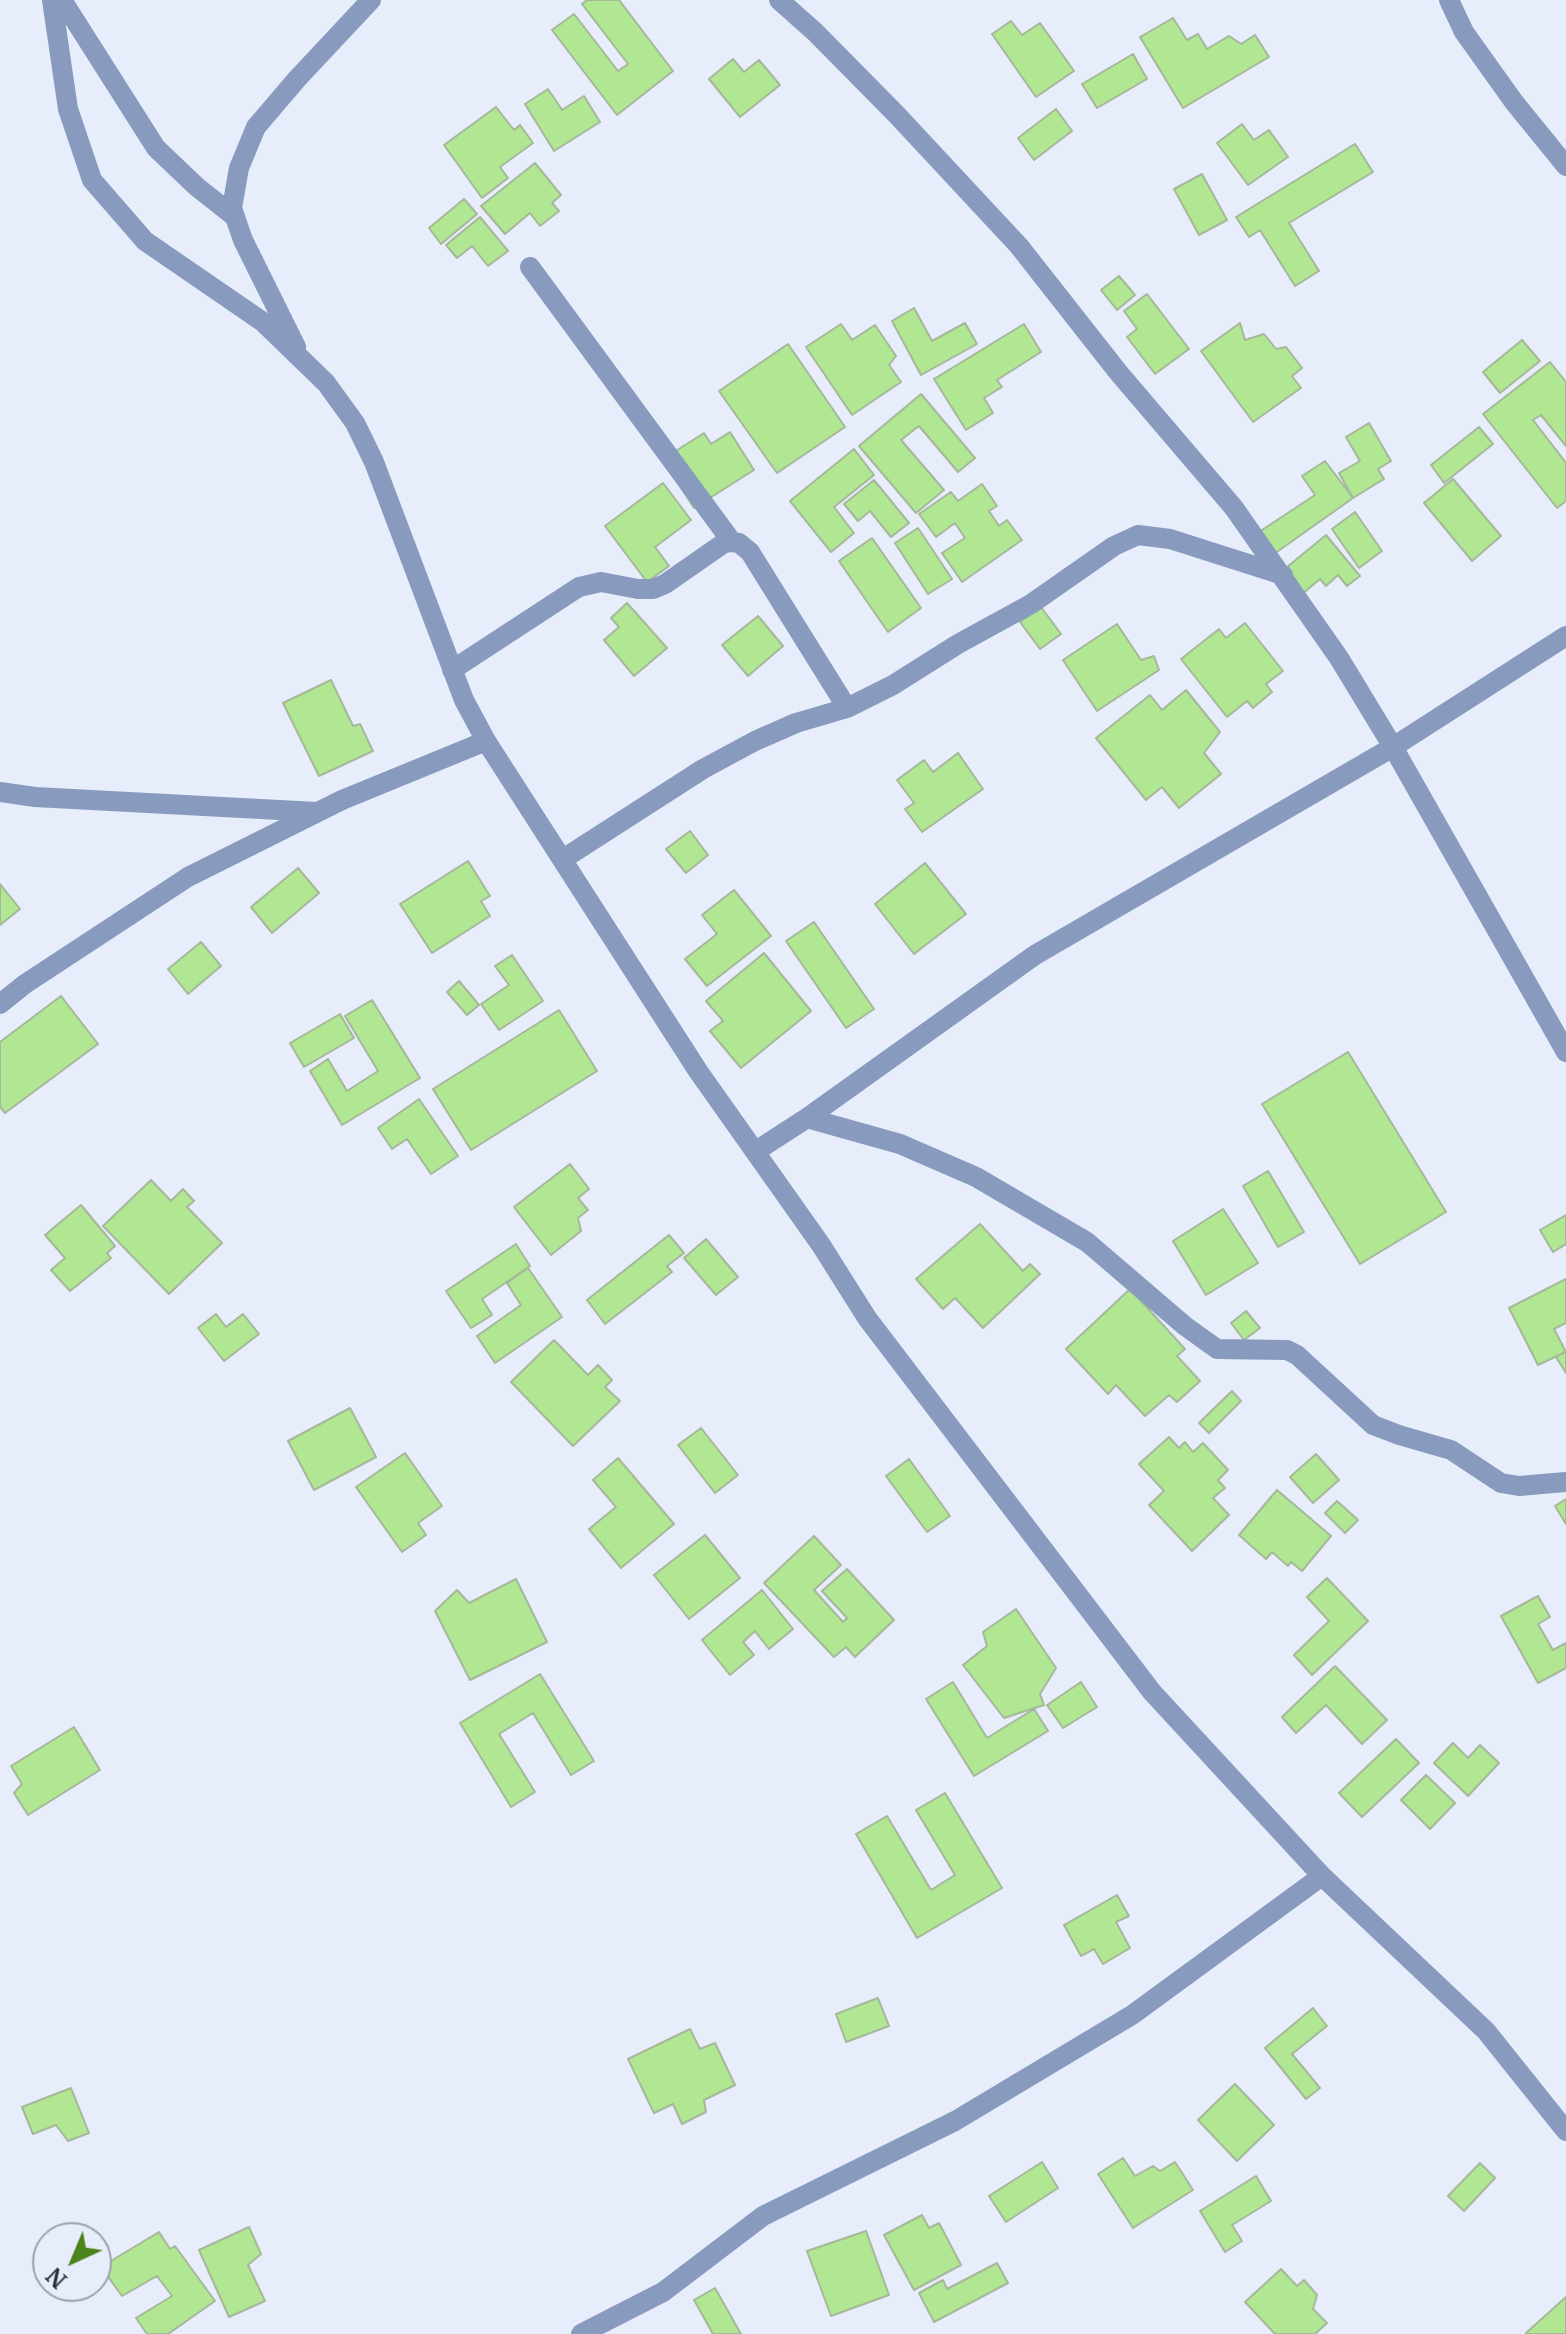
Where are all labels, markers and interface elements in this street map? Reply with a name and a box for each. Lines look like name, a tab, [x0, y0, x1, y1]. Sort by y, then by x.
north arrow	[32, 2222, 112, 2302]
text: N	[41, 2262, 73, 2294]

